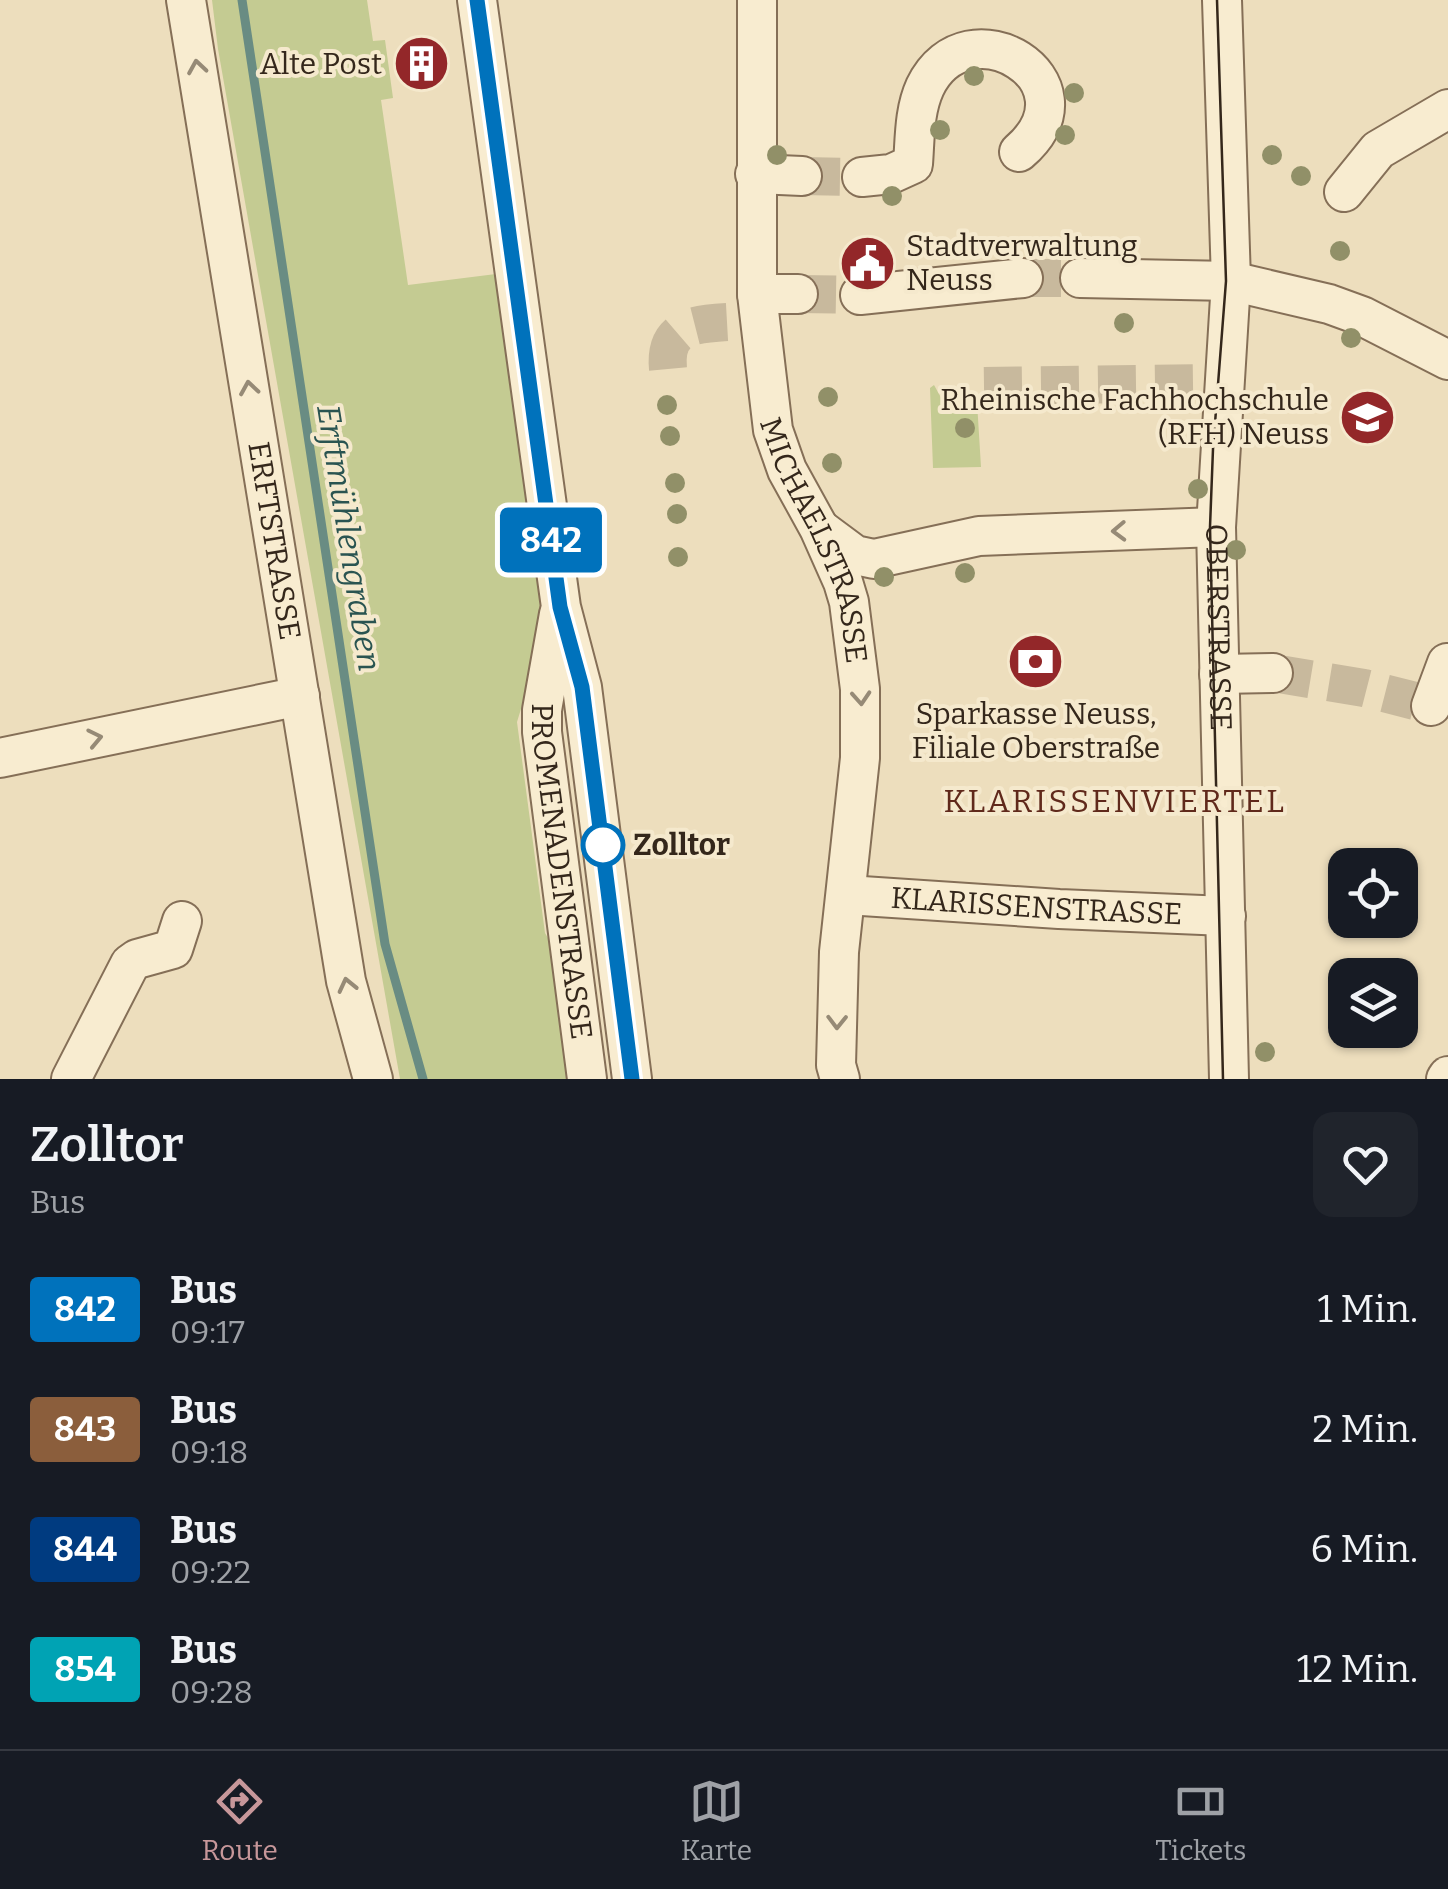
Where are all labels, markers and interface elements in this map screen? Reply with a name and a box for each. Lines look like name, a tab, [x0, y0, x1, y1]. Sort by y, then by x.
building icon: Alte Post	[391, 34, 451, 94]
place label: Alte Post	[260, 46, 382, 82]
one-way arrow	[187, 59, 208, 76]
place label: Stadtverwaltung Neuss	[906, 228, 1138, 298]
public building icon: Stadtverwaltung Neuss	[837, 233, 897, 293]
one-way arrow	[239, 380, 260, 396]
place label: Rheinische Fachhochschule (RFH) Neuss	[940, 382, 1329, 452]
school or university icon: Rheinische Fachhochschule (RFH) Neuss	[1338, 387, 1398, 447]
water label: Erftmühlengraben	[309, 402, 389, 674]
street label: MICHAELSTRASSE	[752, 413, 875, 665]
street label: ERFTSTRASSE	[240, 439, 308, 642]
line badge: 842	[494, 508, 608, 572]
text: 842	[520, 519, 582, 561]
one-way arrow	[1110, 520, 1126, 541]
street label: OBERSTRASSE	[1198, 523, 1239, 731]
bank icon: Sparkasse Neuss, Filiale Oberstraße	[1006, 631, 1066, 691]
one-way arrow	[849, 691, 871, 707]
place label: Sparkasse Neuss, Filiale Oberstraße	[912, 696, 1160, 766]
street label: PROMENADENSTRASSE	[524, 703, 600, 1042]
one-way arrow	[86, 729, 103, 750]
district label: KLARISSENVIERTEL	[944, 782, 1286, 820]
marker: Zolltor	[582, 824, 624, 866]
place label: Zolltor	[633, 827, 730, 863]
map controls	[1328, 848, 1418, 1048]
button: locate	[1328, 848, 1418, 938]
street label: KLARISSENSTRASSE	[890, 880, 1183, 932]
button: layers	[1328, 958, 1418, 1048]
one-way arrow	[338, 977, 359, 994]
one-way arrow	[827, 1015, 848, 1031]
button: heart	[1313, 1112, 1418, 1217]
text: Zolltor	[30, 1116, 184, 1174]
text: Bus	[30, 1183, 85, 1221]
text: Bus	[170, 1267, 237, 1313]
text: 1 Min.	[1317, 1286, 1418, 1332]
text: 842	[54, 1288, 116, 1330]
text: 09:17	[170, 1313, 245, 1351]
text: Bus	[170, 1387, 237, 1433]
text: 2 Min.	[1312, 1406, 1418, 1452]
text: 843	[54, 1408, 116, 1450]
text: 09:18	[170, 1433, 248, 1471]
text: Bus	[170, 1507, 237, 1553]
text: 6 Min.	[1311, 1526, 1418, 1572]
text: 844	[53, 1528, 117, 1570]
text: 09:22	[170, 1553, 251, 1591]
text: Bus	[170, 1627, 237, 1673]
text: 12 Min.	[1297, 1646, 1418, 1692]
text: 854	[54, 1648, 116, 1690]
text: 09:28	[170, 1673, 253, 1711]
tab: Route	[201, 1774, 278, 1867]
tab: Karte	[681, 1774, 752, 1867]
tab: Tickets	[1155, 1774, 1247, 1867]

